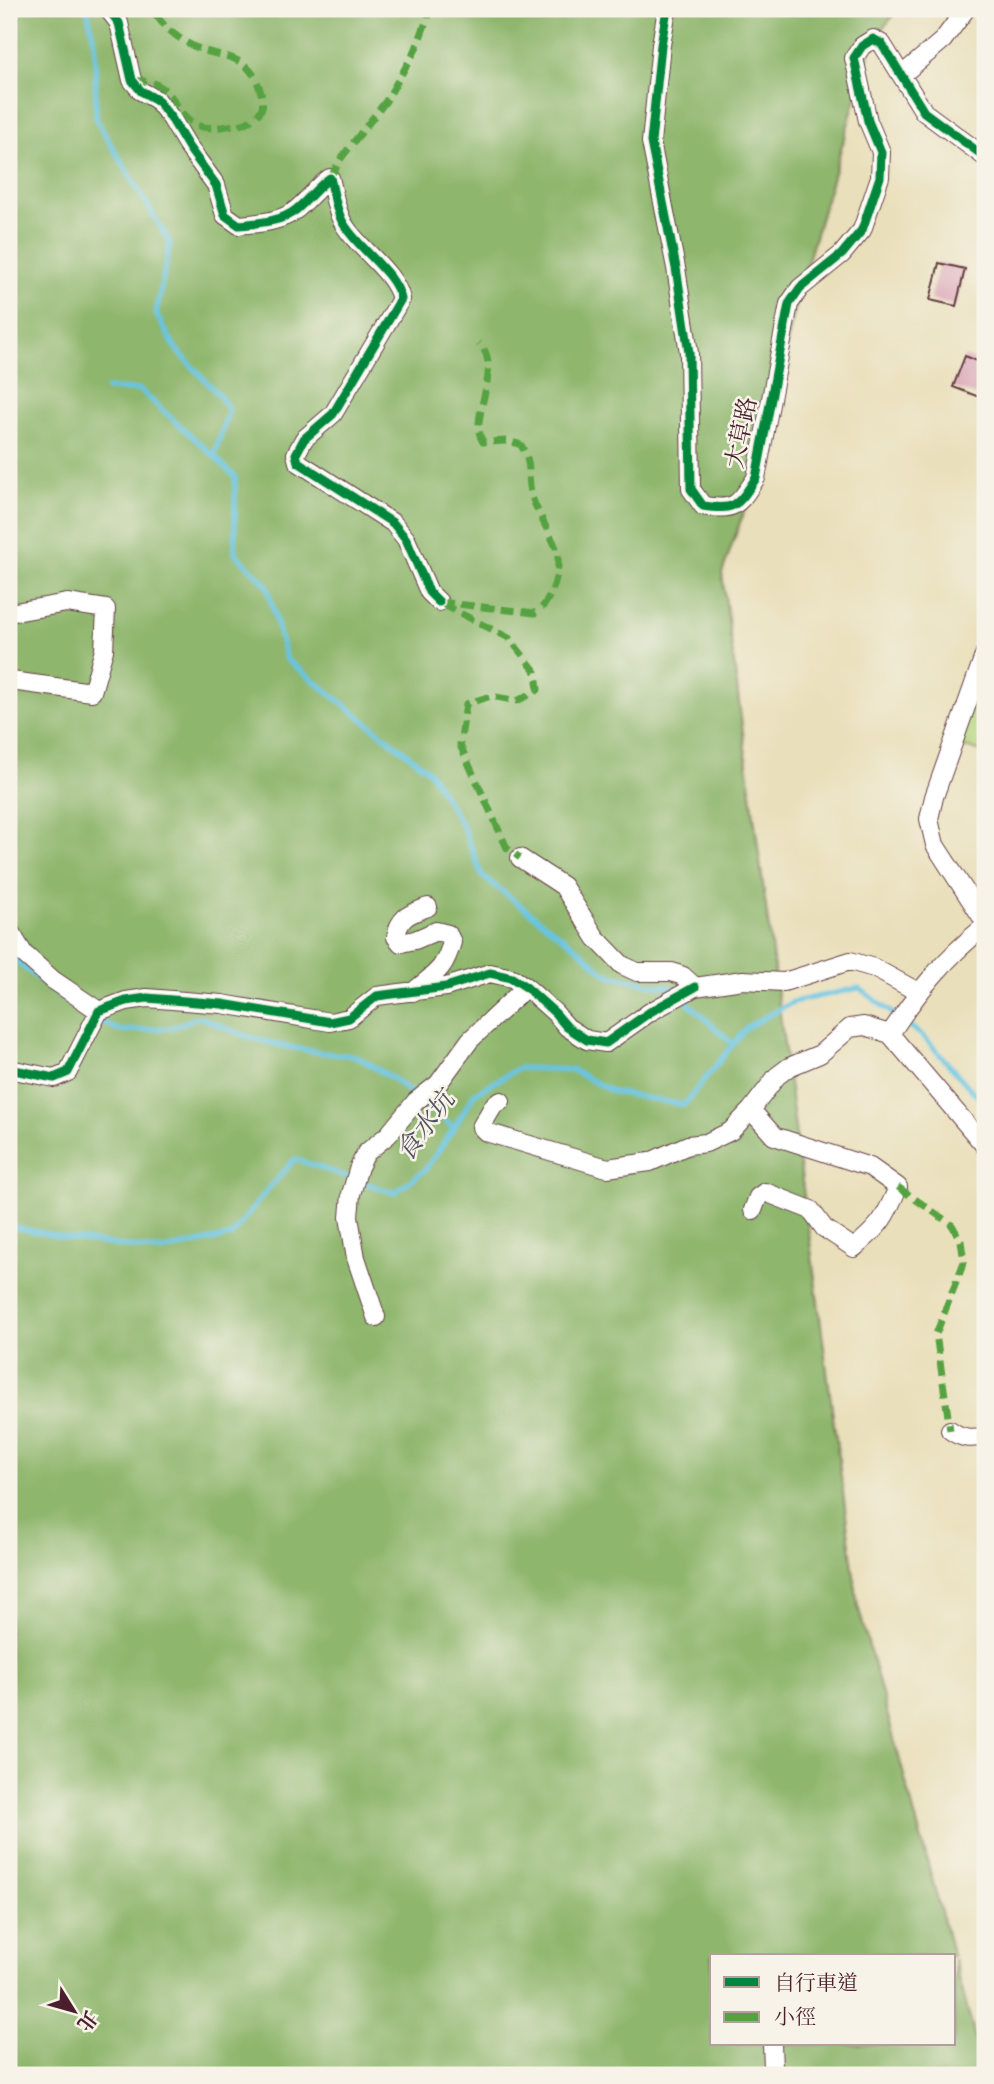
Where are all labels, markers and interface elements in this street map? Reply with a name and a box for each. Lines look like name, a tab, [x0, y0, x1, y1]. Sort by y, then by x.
street label: 大草路	[719, 394, 767, 472]
water label: 食水坑	[389, 1081, 467, 1169]
legend	[710, 1954, 956, 2046]
text: 自行車道	[774, 1970, 858, 2000]
north arrow	[38, 1976, 108, 2046]
text: 北	[69, 2004, 102, 2035]
text: 小徑	[774, 2004, 816, 2034]

